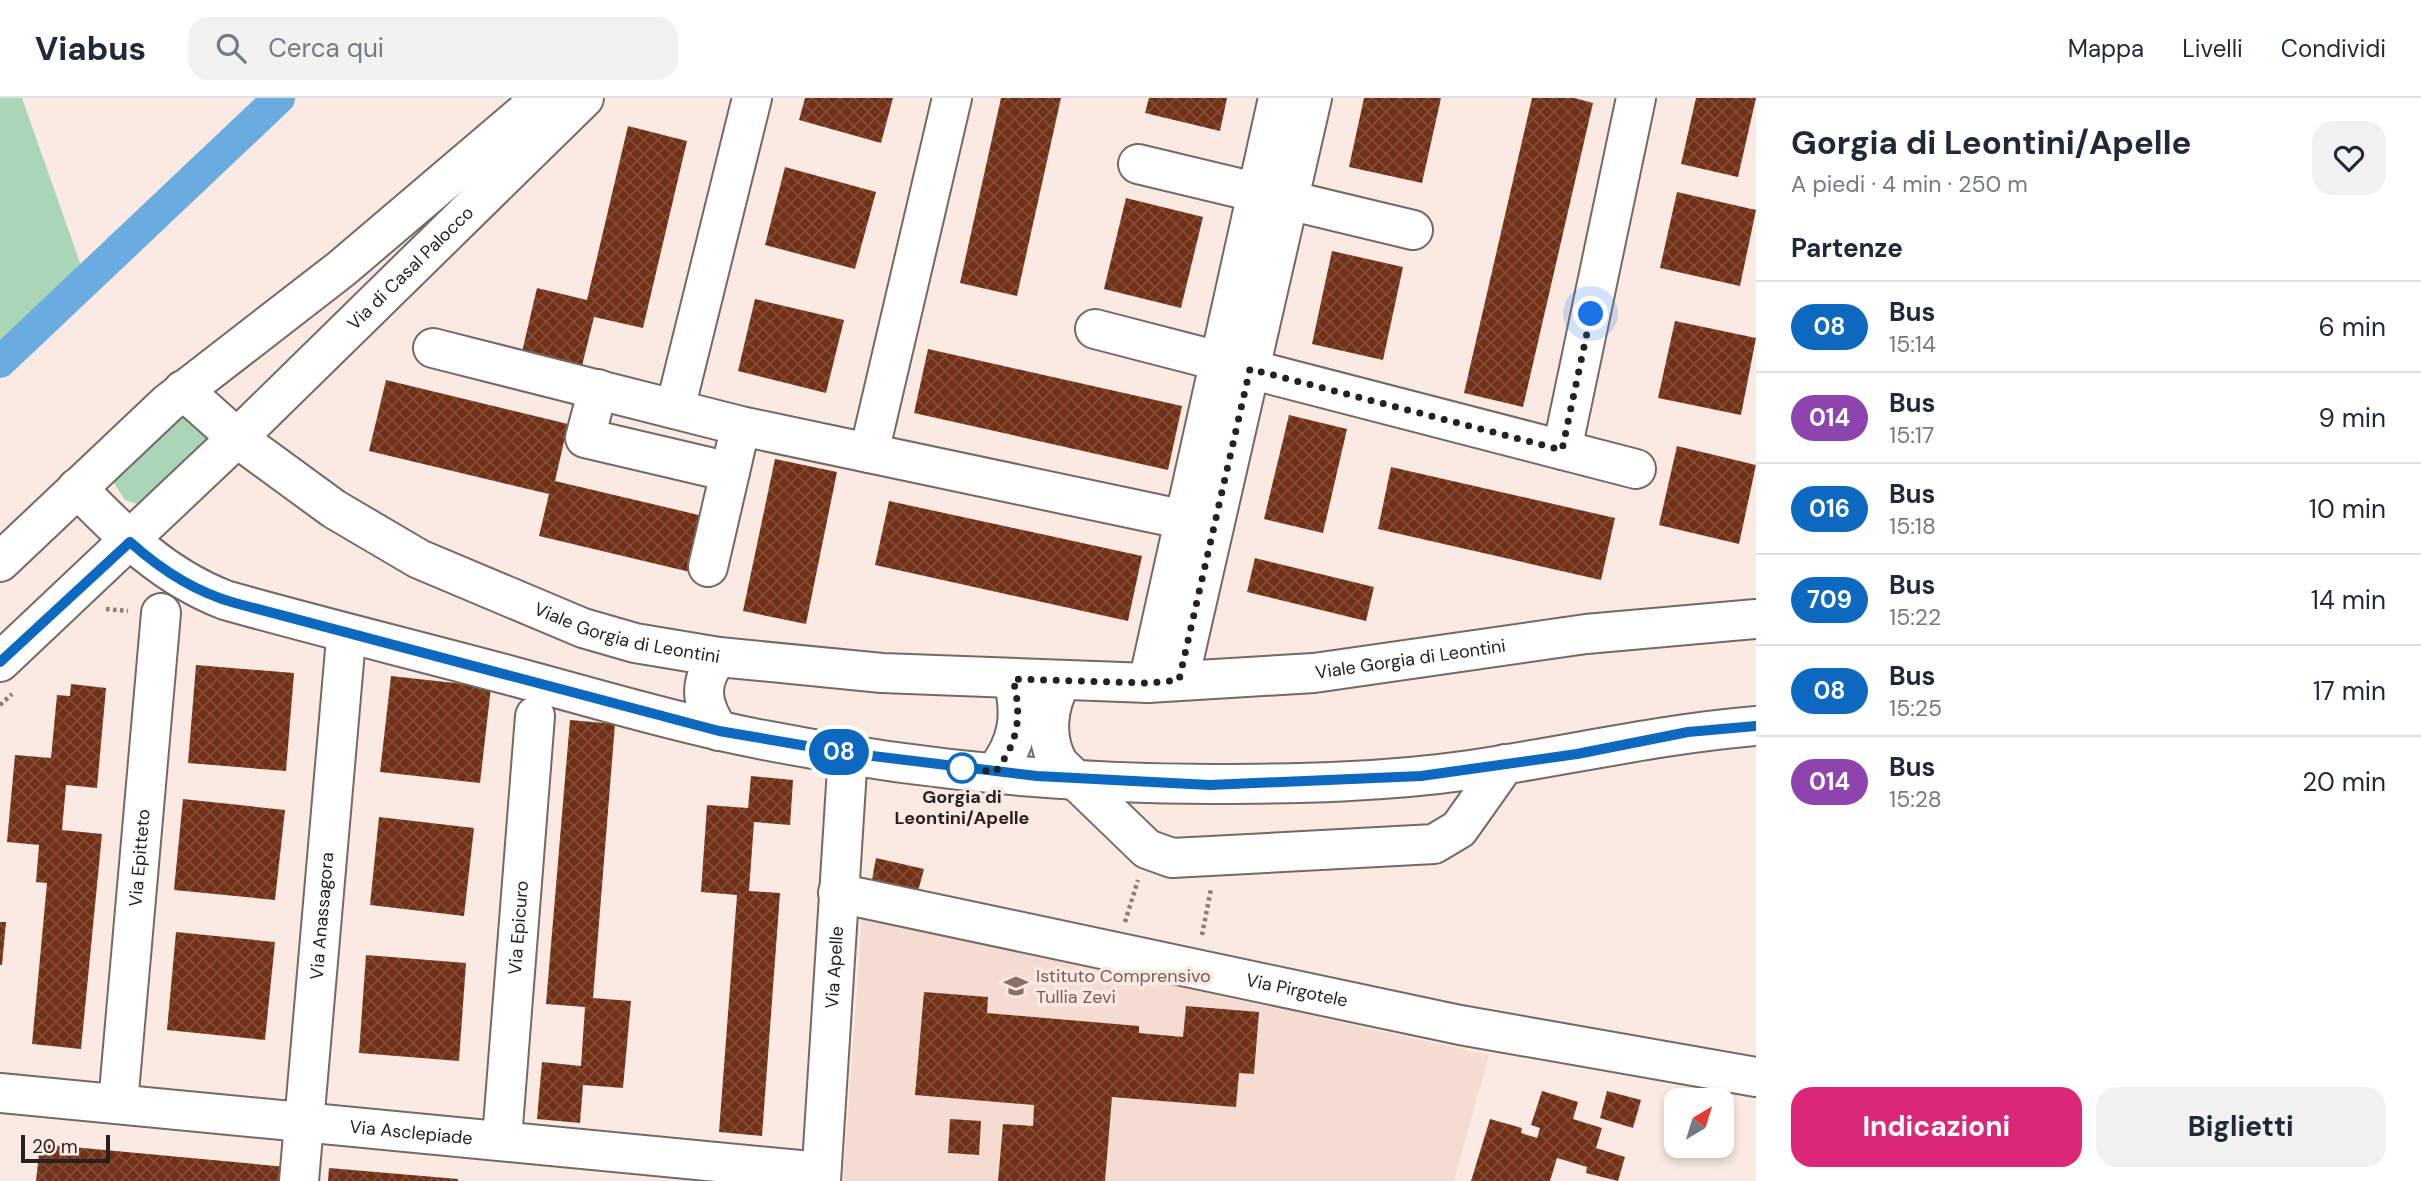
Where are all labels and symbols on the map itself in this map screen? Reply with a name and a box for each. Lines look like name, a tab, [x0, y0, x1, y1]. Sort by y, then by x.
street label: Via di Casal Palocco	[342, 201, 479, 335]
your location	[1573, 296, 1608, 331]
street label: Viale Gorgia di Leontini	[530, 597, 722, 669]
street label: Viale Gorgia di Leontini	[1314, 634, 1507, 685]
line badge: 08	[808, 729, 870, 775]
marker: Gorgia di Leontini/Apelle	[947, 753, 977, 783]
place label: Gorgia di Leontini/Apelle	[895, 785, 1030, 830]
street label: Via Epitteto	[123, 808, 156, 908]
street label: Via Anassagora	[304, 851, 339, 981]
street label: Via Epicuro	[503, 880, 534, 976]
street label: Via Apelle	[820, 925, 849, 1009]
place label: Istituto Comprensivo Tullia Zevi	[1036, 964, 1211, 1009]
street label: Via Pirgotele	[1244, 968, 1350, 1013]
school or university icon: Istituto Comprensivo Tullia Zevi	[1002, 972, 1030, 1000]
north arrow	[1664, 1088, 1734, 1158]
street label: Via Asclepiade	[349, 1115, 474, 1150]
scale bar	[21, 1132, 110, 1164]

